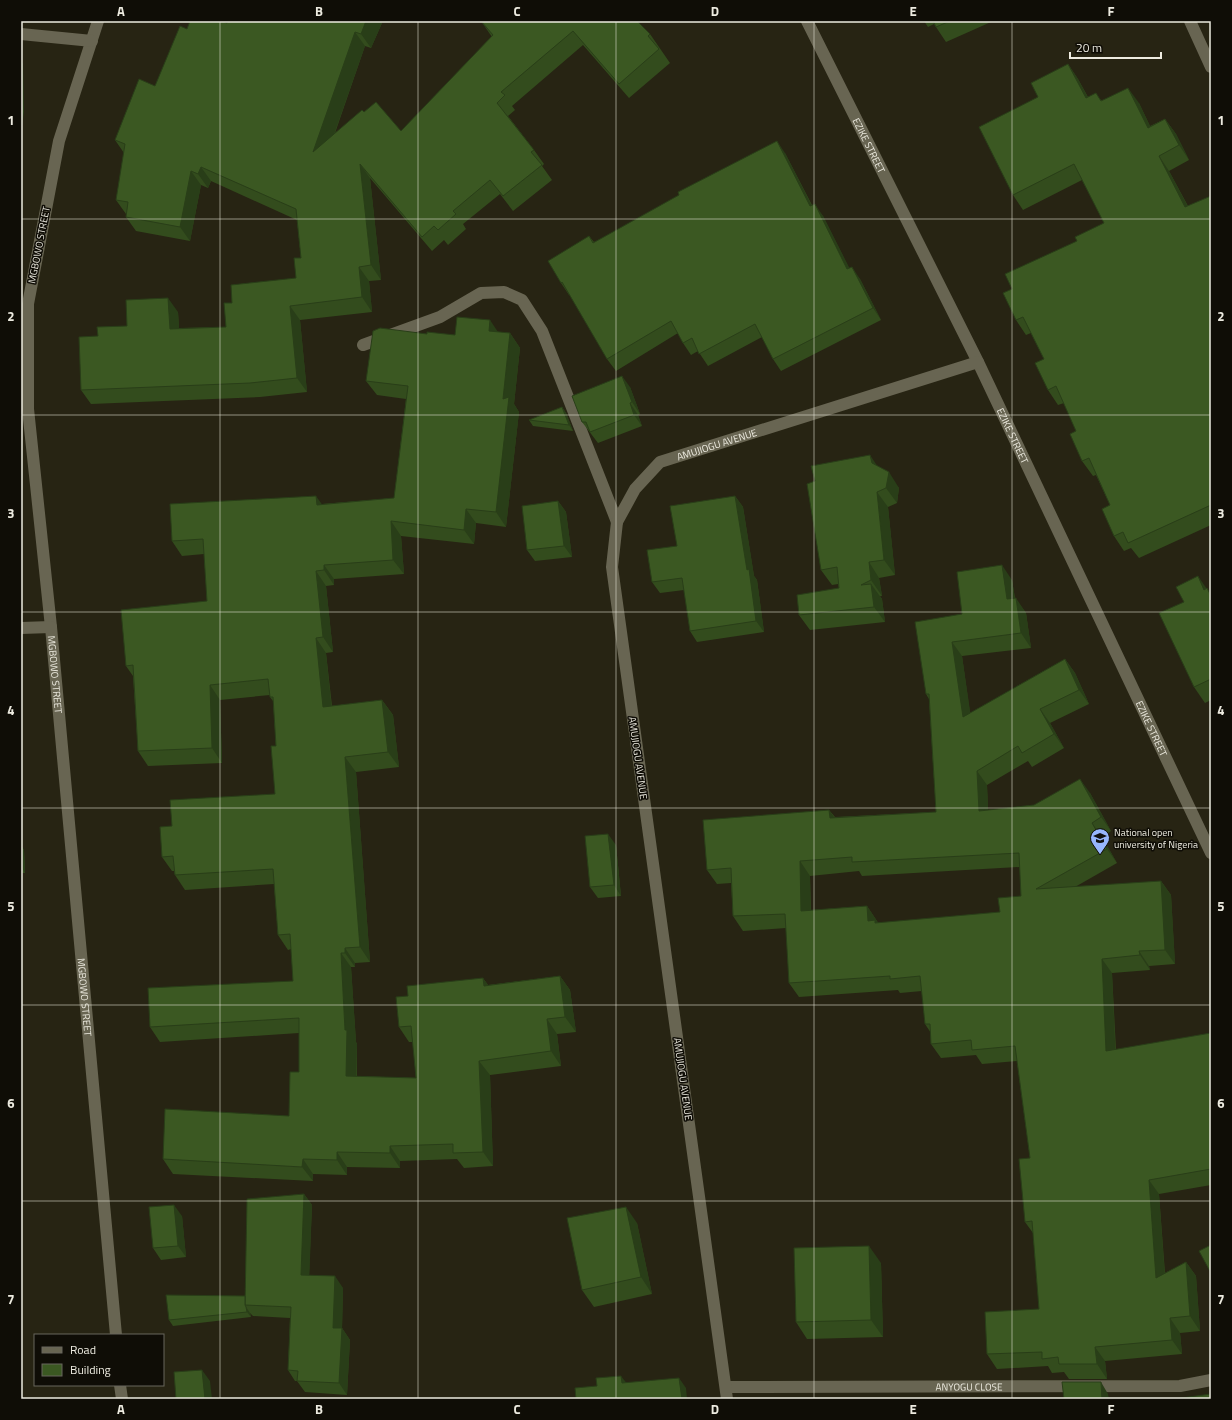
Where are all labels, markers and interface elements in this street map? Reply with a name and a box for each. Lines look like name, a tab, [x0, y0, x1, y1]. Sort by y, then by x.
text: A	[117, 1, 125, 21]
text: B	[315, 1, 323, 21]
text: C	[513, 1, 521, 21]
text: D	[711, 1, 719, 21]
text: E	[909, 1, 917, 21]
text: F	[1108, 1, 1115, 21]
scale bar	[1070, 34, 1161, 60]
text: 20 m	[1076, 38, 1102, 57]
text: 1	[7, 110, 15, 130]
text: 1	[1217, 110, 1225, 130]
street label: EZIKE STREET	[849, 115, 890, 176]
street label: MGBOWO STREET	[24, 205, 54, 285]
text: 2	[7, 306, 15, 326]
text: 2	[1217, 306, 1225, 326]
street label: EZIKE STREET	[993, 405, 1033, 467]
street label: AMUJIOGU AVENUE	[675, 424, 759, 464]
text: 3	[7, 503, 15, 523]
text: 3	[1217, 503, 1225, 523]
street label: MGBOWO STREET	[44, 635, 66, 715]
street label: EZIKE STREET	[1132, 698, 1172, 759]
text: 4	[7, 700, 15, 720]
text: 4	[1217, 700, 1225, 720]
street label: AMUJIOGU AVENUE	[625, 716, 651, 801]
place label: National open university of Nigeria	[1114, 825, 1198, 852]
school or university icon: National open university of Nigeria	[1089, 827, 1111, 855]
text: 5	[7, 896, 15, 916]
text: 5	[1217, 896, 1225, 916]
street label: MGBOWO STREET	[74, 958, 96, 1037]
street label: AMUJIOGU AVENUE	[670, 1037, 696, 1122]
text: 6	[7, 1093, 15, 1113]
text: 6	[1217, 1093, 1225, 1113]
text: 7	[7, 1289, 15, 1309]
text: 7	[1217, 1289, 1225, 1309]
legend	[34, 1334, 164, 1386]
text: Road	[70, 1340, 96, 1359]
text: Building	[70, 1360, 111, 1379]
street label: ANYOGU CLOSE	[936, 1379, 1003, 1394]
text: A	[117, 1399, 125, 1419]
text: B	[315, 1399, 323, 1419]
text: C	[513, 1399, 521, 1419]
text: D	[711, 1399, 719, 1419]
text: E	[909, 1399, 917, 1419]
text: F	[1108, 1399, 1115, 1419]

